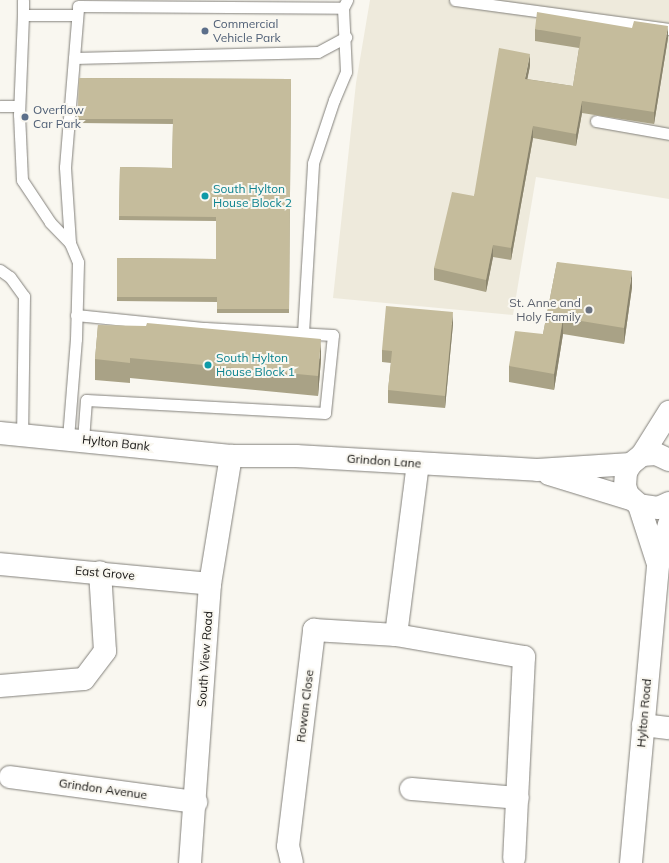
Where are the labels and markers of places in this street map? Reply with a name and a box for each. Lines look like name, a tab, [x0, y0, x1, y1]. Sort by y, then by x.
place label: Commercial Vehicle Park	[213, 17, 281, 45]
marker: Commercial Vehicle Park	[200, 26, 210, 36]
place label: Overflow Car Park	[33, 103, 84, 131]
marker: Overflow Car Park	[20, 112, 30, 122]
place label: South Hylton House Block 2	[213, 182, 292, 210]
marker: South Hylton House Block 2	[200, 191, 210, 201]
place label: St. Anne and Holy Family	[509, 296, 581, 324]
marker: St. Anne and Holy Family	[584, 305, 594, 315]
place label: South Hylton House Block 1	[216, 351, 295, 379]
marker: South Hylton House Block 1	[203, 360, 213, 370]

